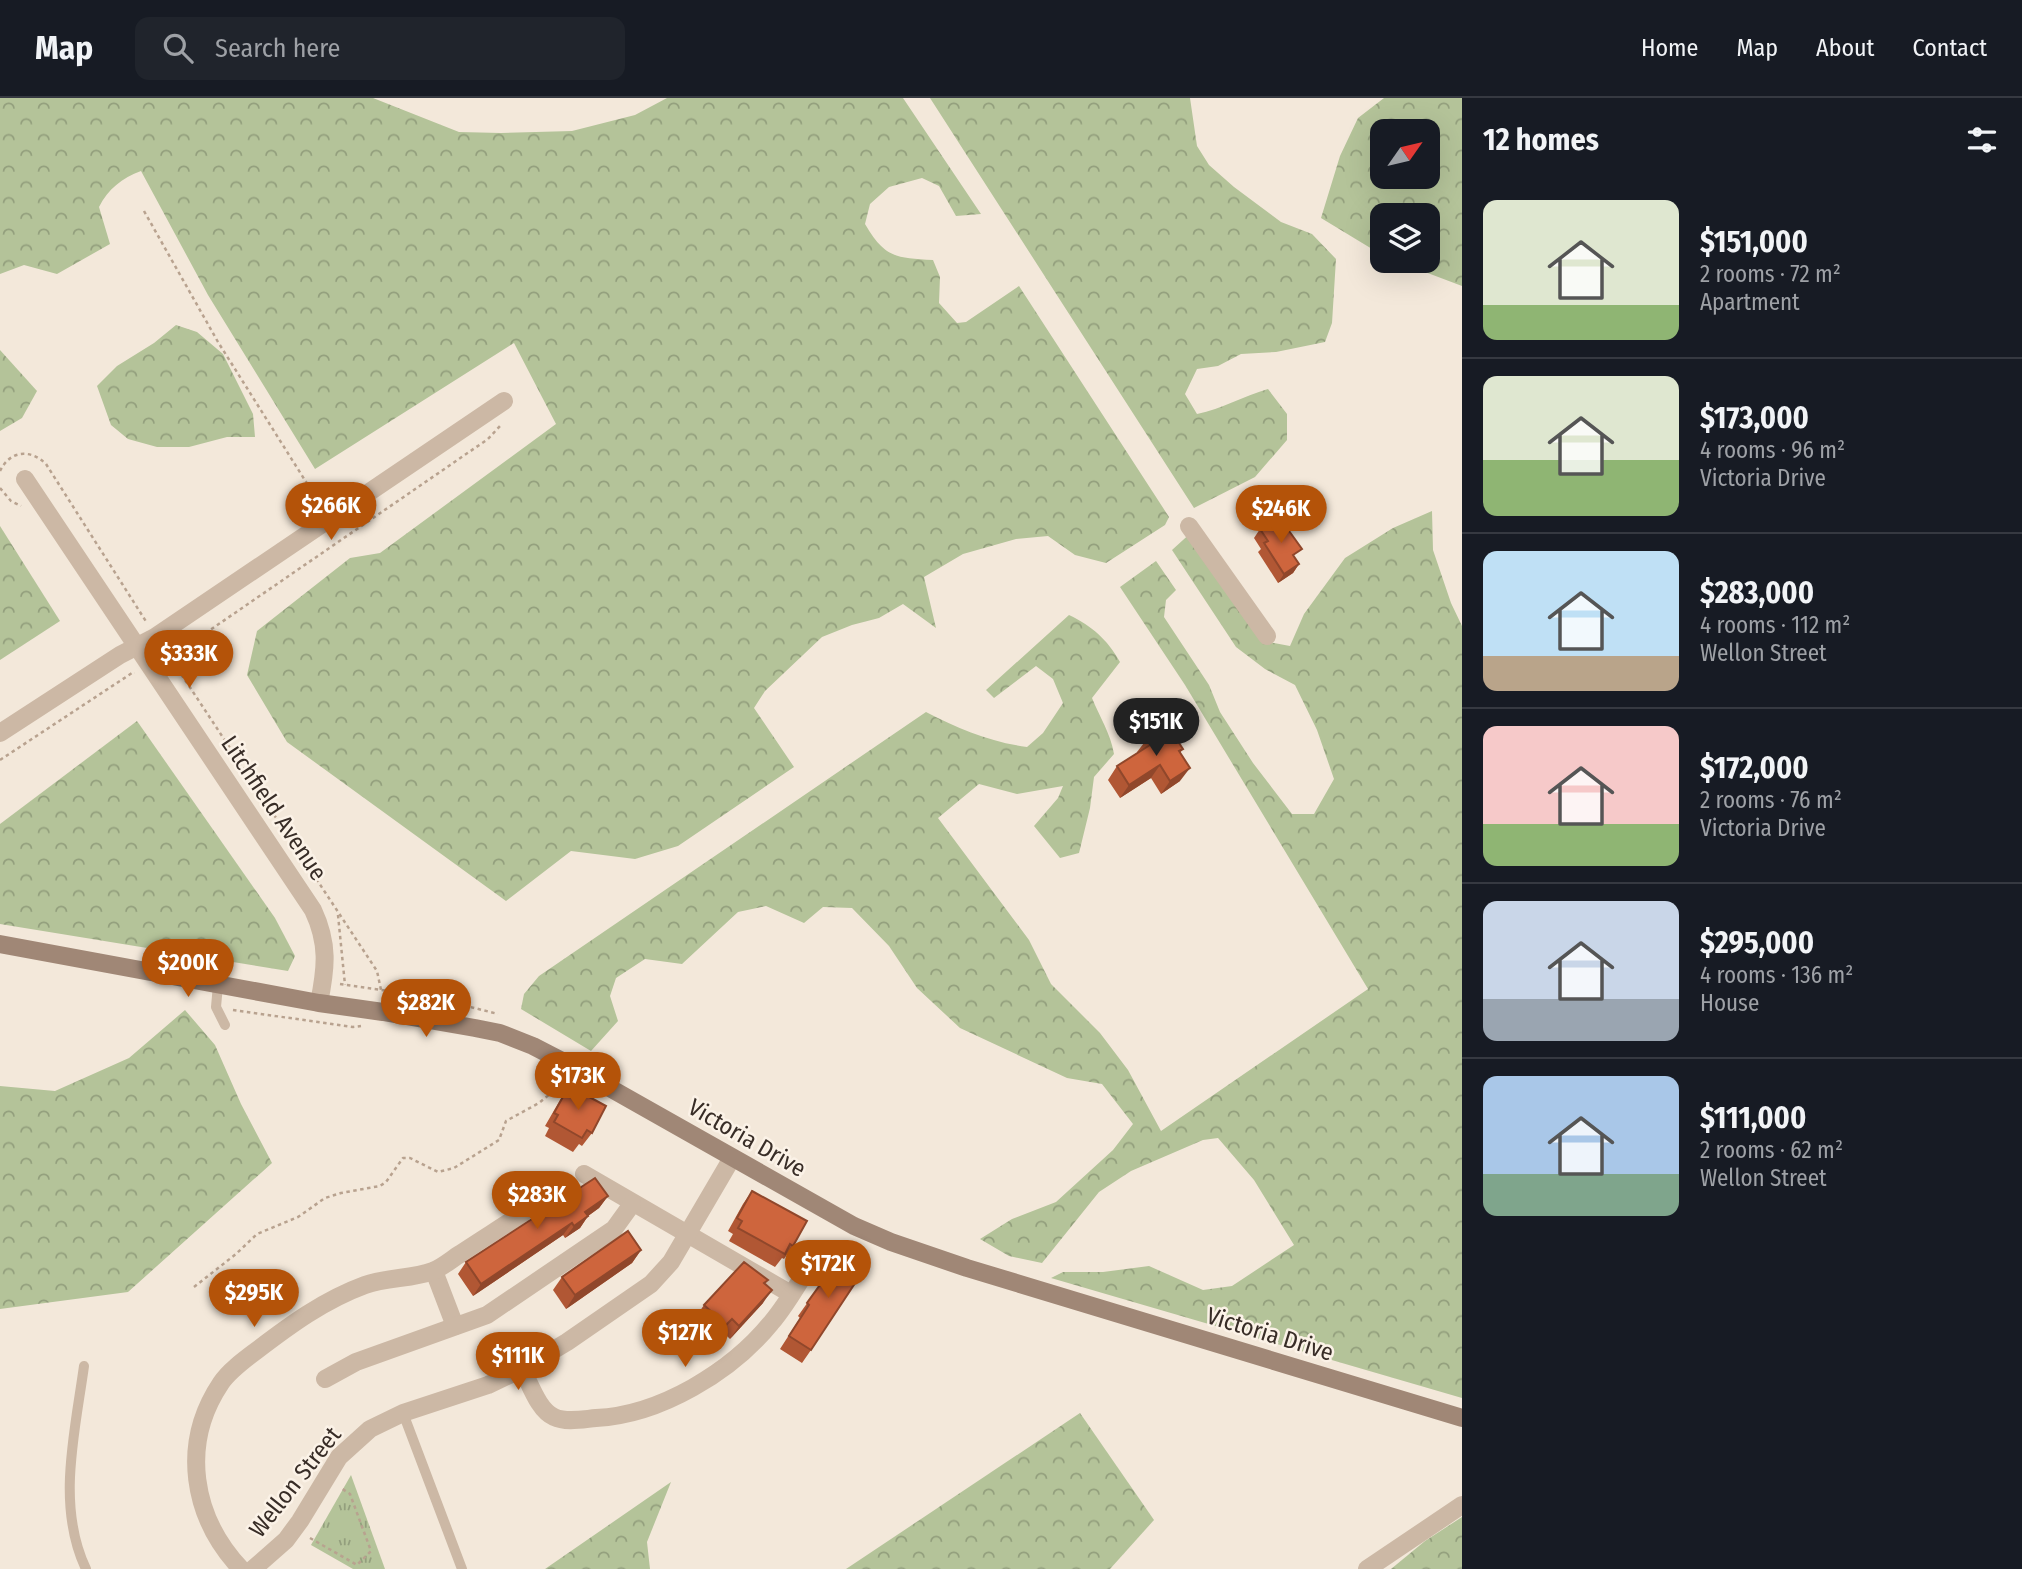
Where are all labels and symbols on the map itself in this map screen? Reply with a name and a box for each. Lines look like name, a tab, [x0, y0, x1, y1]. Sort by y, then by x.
north arrow	[1370, 119, 1440, 189]
pin: $266K	[282, 482, 380, 542]
pin: $246K	[1232, 486, 1330, 545]
pin: $333K	[140, 630, 238, 690]
pin: $151K	[1107, 698, 1205, 758]
street label: Litchfield Avenue	[215, 730, 333, 886]
pin: $200K	[139, 940, 237, 999]
pin: $282K	[377, 979, 475, 1039]
pin: $173K	[529, 1052, 627, 1112]
street label: Victoria Drive	[683, 1093, 811, 1183]
pin: $283K	[488, 1172, 586, 1231]
pin: $172K	[779, 1240, 877, 1300]
pin: $295K	[205, 1270, 303, 1329]
street label: Victoria Drive	[1203, 1301, 1337, 1367]
pin: $127K	[636, 1310, 734, 1369]
pin: $111K	[469, 1332, 567, 1392]
street label: Wellon Street	[243, 1421, 347, 1543]

